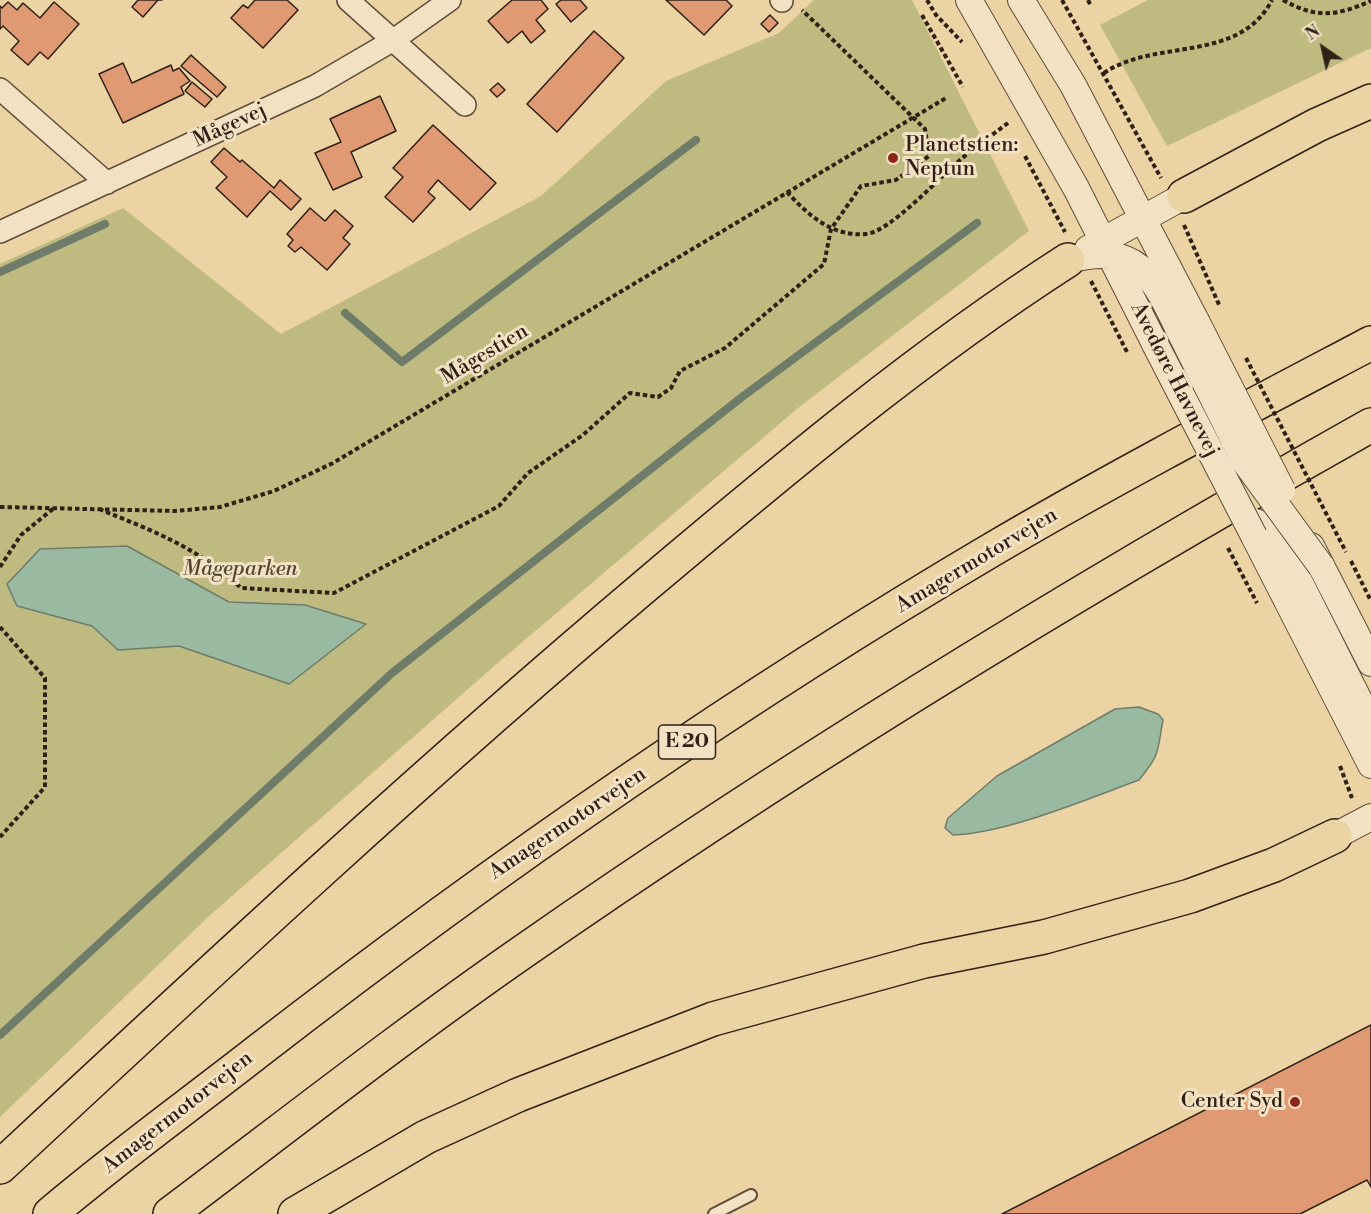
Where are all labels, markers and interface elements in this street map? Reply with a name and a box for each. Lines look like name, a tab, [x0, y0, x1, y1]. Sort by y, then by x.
north arrow	[1293, 18, 1353, 78]
text: N	[1302, 21, 1324, 45]
street label: Mågevej	[189, 98, 271, 154]
place label: Planetstien: Neptun	[905, 133, 1018, 183]
marker: Planetstien: Neptun	[886, 151, 900, 165]
street label: Avedøre Havnevej	[1124, 298, 1224, 462]
street label: Mågestien	[437, 319, 533, 391]
street label: Amagermotorvejen	[892, 503, 1062, 619]
park label: Mågeparken	[183, 557, 297, 583]
road number: E 20	[658, 725, 716, 759]
street label: Amagermotorvejen	[485, 762, 651, 886]
street label: Amagermotorvejen	[98, 1046, 258, 1180]
place label: Center Syd	[1181, 1089, 1283, 1115]
marker: Center Syd	[1288, 1095, 1302, 1109]

